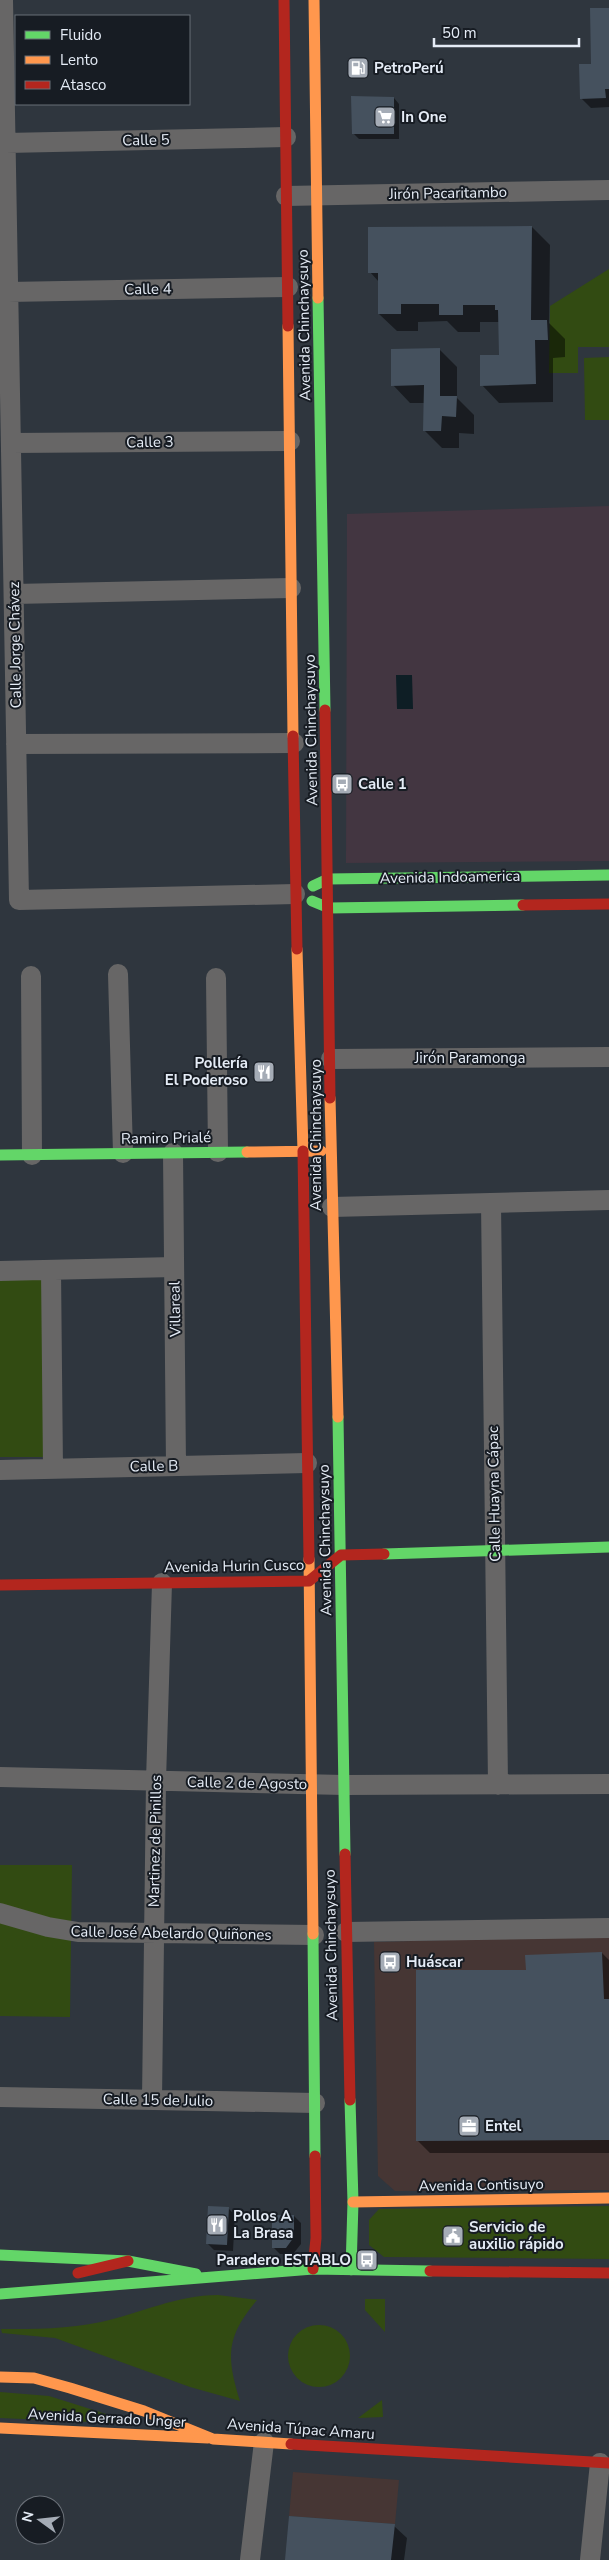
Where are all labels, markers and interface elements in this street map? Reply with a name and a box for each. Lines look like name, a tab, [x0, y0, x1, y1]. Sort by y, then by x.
legend	[15, 15, 190, 105]
scale bar	[434, 15, 579, 47]
text: 50 m	[442, 23, 477, 43]
text: Fluido	[60, 25, 102, 45]
text: Lento	[60, 50, 98, 70]
fuel station icon: PetroPerú	[346, 56, 370, 80]
place label: PetroPerú	[374, 58, 444, 78]
text: Atasco	[60, 75, 106, 95]
supermarket icon: In One	[373, 105, 397, 129]
place label: In One	[401, 107, 447, 127]
street label: Calle 5	[122, 130, 170, 150]
street label: Jirón Pacaritambo	[388, 182, 507, 204]
street label: Avenida Chinchaysuyo	[293, 249, 315, 401]
street label: Calle 4	[124, 279, 172, 299]
street label: Calle 3	[126, 432, 174, 452]
street label: Calle Jorge Chávez	[4, 582, 26, 708]
street label: Avenida Chinchaysuyo	[300, 654, 322, 806]
bus stop icon: Calle 1	[330, 772, 354, 796]
place label: Calle 1	[358, 774, 407, 794]
street label: Avenida Indoamerica	[380, 866, 520, 888]
street label: Jirón Paramonga	[413, 1048, 526, 1068]
place label: Pollería El Poderoso	[165, 1053, 248, 1090]
street label: Avenida Chinchaysuyo	[306, 1059, 326, 1211]
restaurant icon: Pollería El Poderoso	[252, 1060, 276, 1084]
street label: Ramiro Prialé	[121, 1127, 211, 1149]
street label: Villareal	[165, 1280, 186, 1338]
street label: Calle Huayna Cápac	[483, 1426, 505, 1562]
street label: Calle B	[130, 1456, 178, 1476]
street label: Avenida Chinchaysuyo	[314, 1464, 336, 1616]
street label: Avenida Hurin Cusco	[164, 1555, 304, 1577]
street label: Calle 2 de Agosto	[187, 1772, 307, 1794]
street label: Martinez de Pinillos	[144, 1775, 166, 1907]
street label: Avenida Chinchaysuyo	[320, 1869, 342, 2021]
street label: Calle José Abelardo Quiñones	[70, 1921, 272, 1945]
bus stop icon: Huáscar	[378, 1950, 402, 1974]
place label: Huáscar	[406, 1952, 463, 1972]
street label: Calle 15 de Julio	[103, 2089, 213, 2111]
office icon: Entel	[457, 2114, 481, 2138]
place label: Entel	[485, 2116, 522, 2136]
street label: Avenida Contisuyo	[418, 2174, 544, 2196]
place label: Pollos A La Brasa	[233, 2206, 294, 2243]
restaurant icon: Pollos A La Brasa	[205, 2213, 229, 2237]
place label: Servicio de auxilio rápido	[469, 2217, 564, 2254]
public building icon: Servicio de auxilio rápido	[441, 2224, 465, 2248]
bus stop icon: Paradero ESTABLO	[355, 2248, 379, 2272]
place label: Paradero ESTABLO	[216, 2250, 351, 2270]
street label: Avenida Gerrado Unger	[27, 2404, 187, 2432]
street label: Avenida Túpac Amaru	[226, 2414, 376, 2444]
north arrow	[15, 2495, 65, 2545]
text: N	[17, 2509, 38, 2524]

